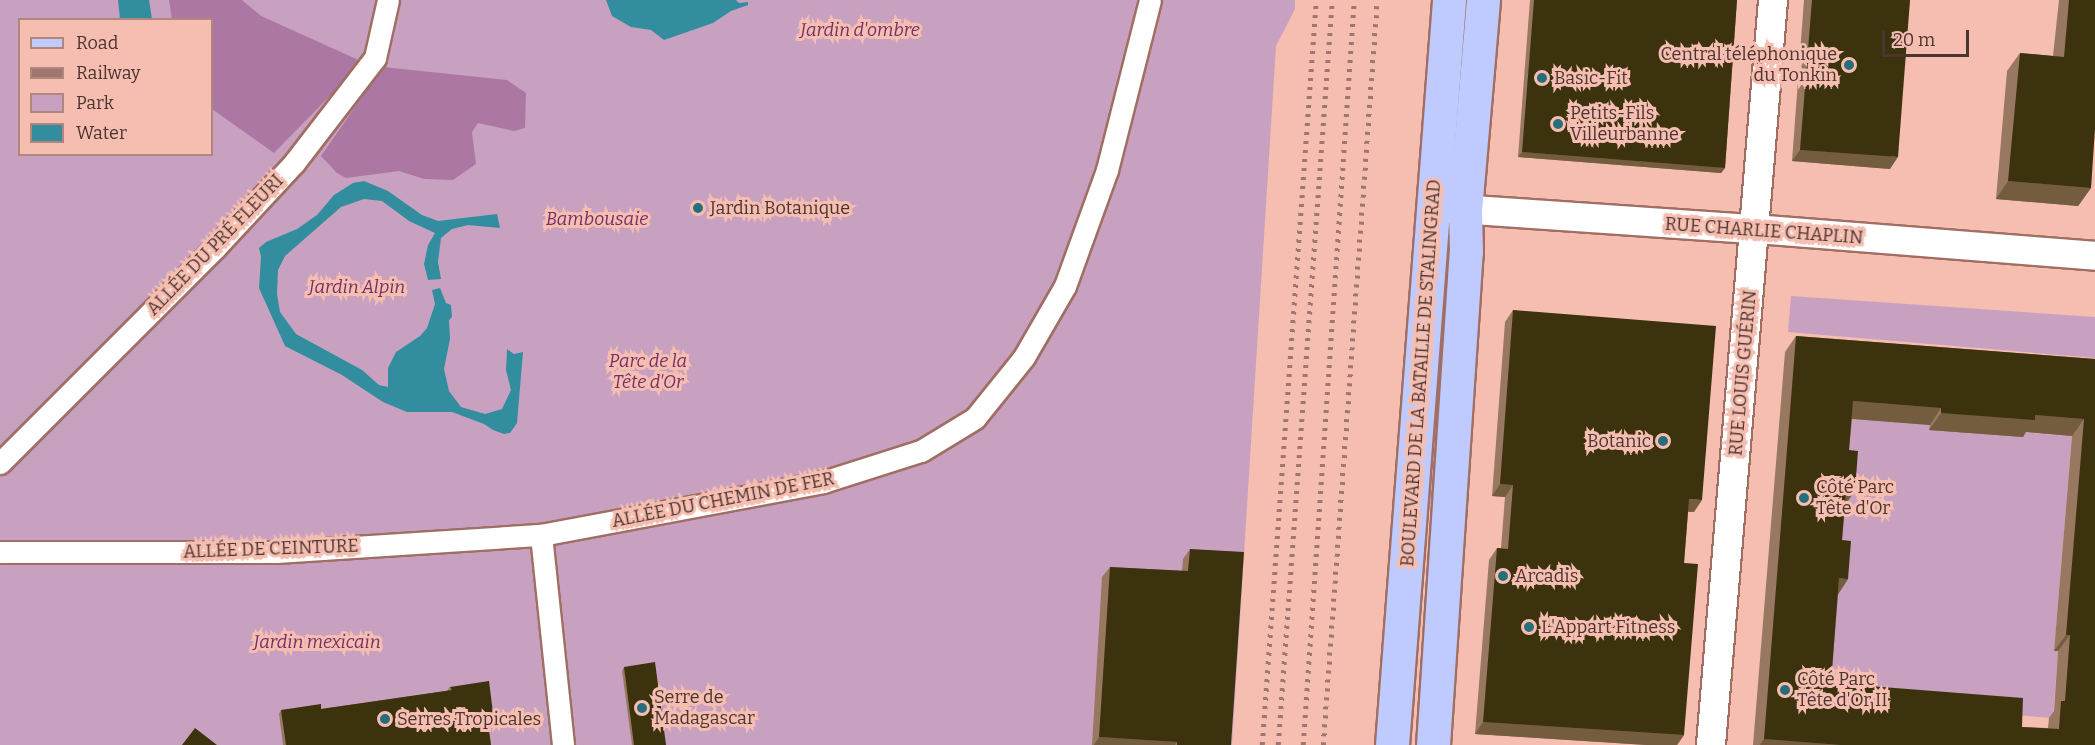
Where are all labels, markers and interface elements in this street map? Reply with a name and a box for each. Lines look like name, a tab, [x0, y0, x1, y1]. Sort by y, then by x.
legend	[18, 18, 213, 156]
scale bar	[1885, 18, 1972, 56]
park label: Jardin d'ombre	[800, 19, 920, 41]
text: 20 m	[1893, 29, 1935, 51]
text: Road	[76, 32, 118, 54]
place label: Central téléphonique du Tonkin	[1660, 44, 1837, 86]
marker: Central téléphonique du Tonkin	[1842, 58, 1856, 72]
text: Railway	[76, 62, 140, 84]
place label: Basic-Fit	[1554, 67, 1628, 89]
marker: Basic-Fit	[1535, 71, 1549, 85]
text: Park	[76, 92, 114, 114]
place label: Petits-Fils Villeurbanne	[1570, 103, 1679, 146]
marker: Petits-Fils Villeurbanne	[1551, 117, 1565, 131]
text: Water	[76, 122, 127, 144]
street label: ALLÉE DU PRÉ FLEURI	[142, 170, 288, 320]
street label: BOULEVARD DE LA BATAILLE DE STALINGRAD	[1397, 179, 1445, 567]
place label: Jardin Botanique	[710, 197, 850, 219]
marker: Jardin Botanique	[691, 201, 705, 215]
park label: Bambousaie	[546, 208, 648, 230]
street label: RUE CHARLIE CHAPLIN	[1664, 213, 1864, 249]
park label: Jardin Alpin	[309, 276, 405, 298]
street label: RUE LOUIS GUÉRIN	[1725, 289, 1761, 457]
park label: Parc de la Tête d'Or	[609, 351, 687, 394]
place label: Botanic	[1587, 430, 1651, 452]
marker: Botanic	[1656, 434, 1670, 448]
street label: ALLÉE DU CHEMIN DE FER	[610, 468, 836, 532]
place label: Côté Parc Tête d'Or	[1816, 477, 1894, 520]
marker: Côté Parc Tête d'Or	[1797, 491, 1811, 505]
street label: ALLÉE DE CEINTURE	[183, 535, 359, 563]
place label: Arcadis	[1515, 565, 1578, 587]
marker: Arcadis	[1496, 569, 1510, 583]
place label: L'Appart Fitness	[1541, 616, 1675, 638]
marker: L'Appart Fitness	[1522, 620, 1536, 634]
park label: Jardin mexicain	[253, 631, 381, 653]
place label: Côté Parc Tête d'Or II	[1797, 669, 1888, 712]
marker: Côté Parc Tête d'Or II	[1778, 683, 1792, 697]
place label: Serre de Madagascar	[654, 687, 755, 730]
marker: Serre de Madagascar	[635, 701, 649, 715]
place label: Serres Tropicales	[397, 708, 541, 730]
marker: Serres Tropicales	[378, 712, 392, 726]

